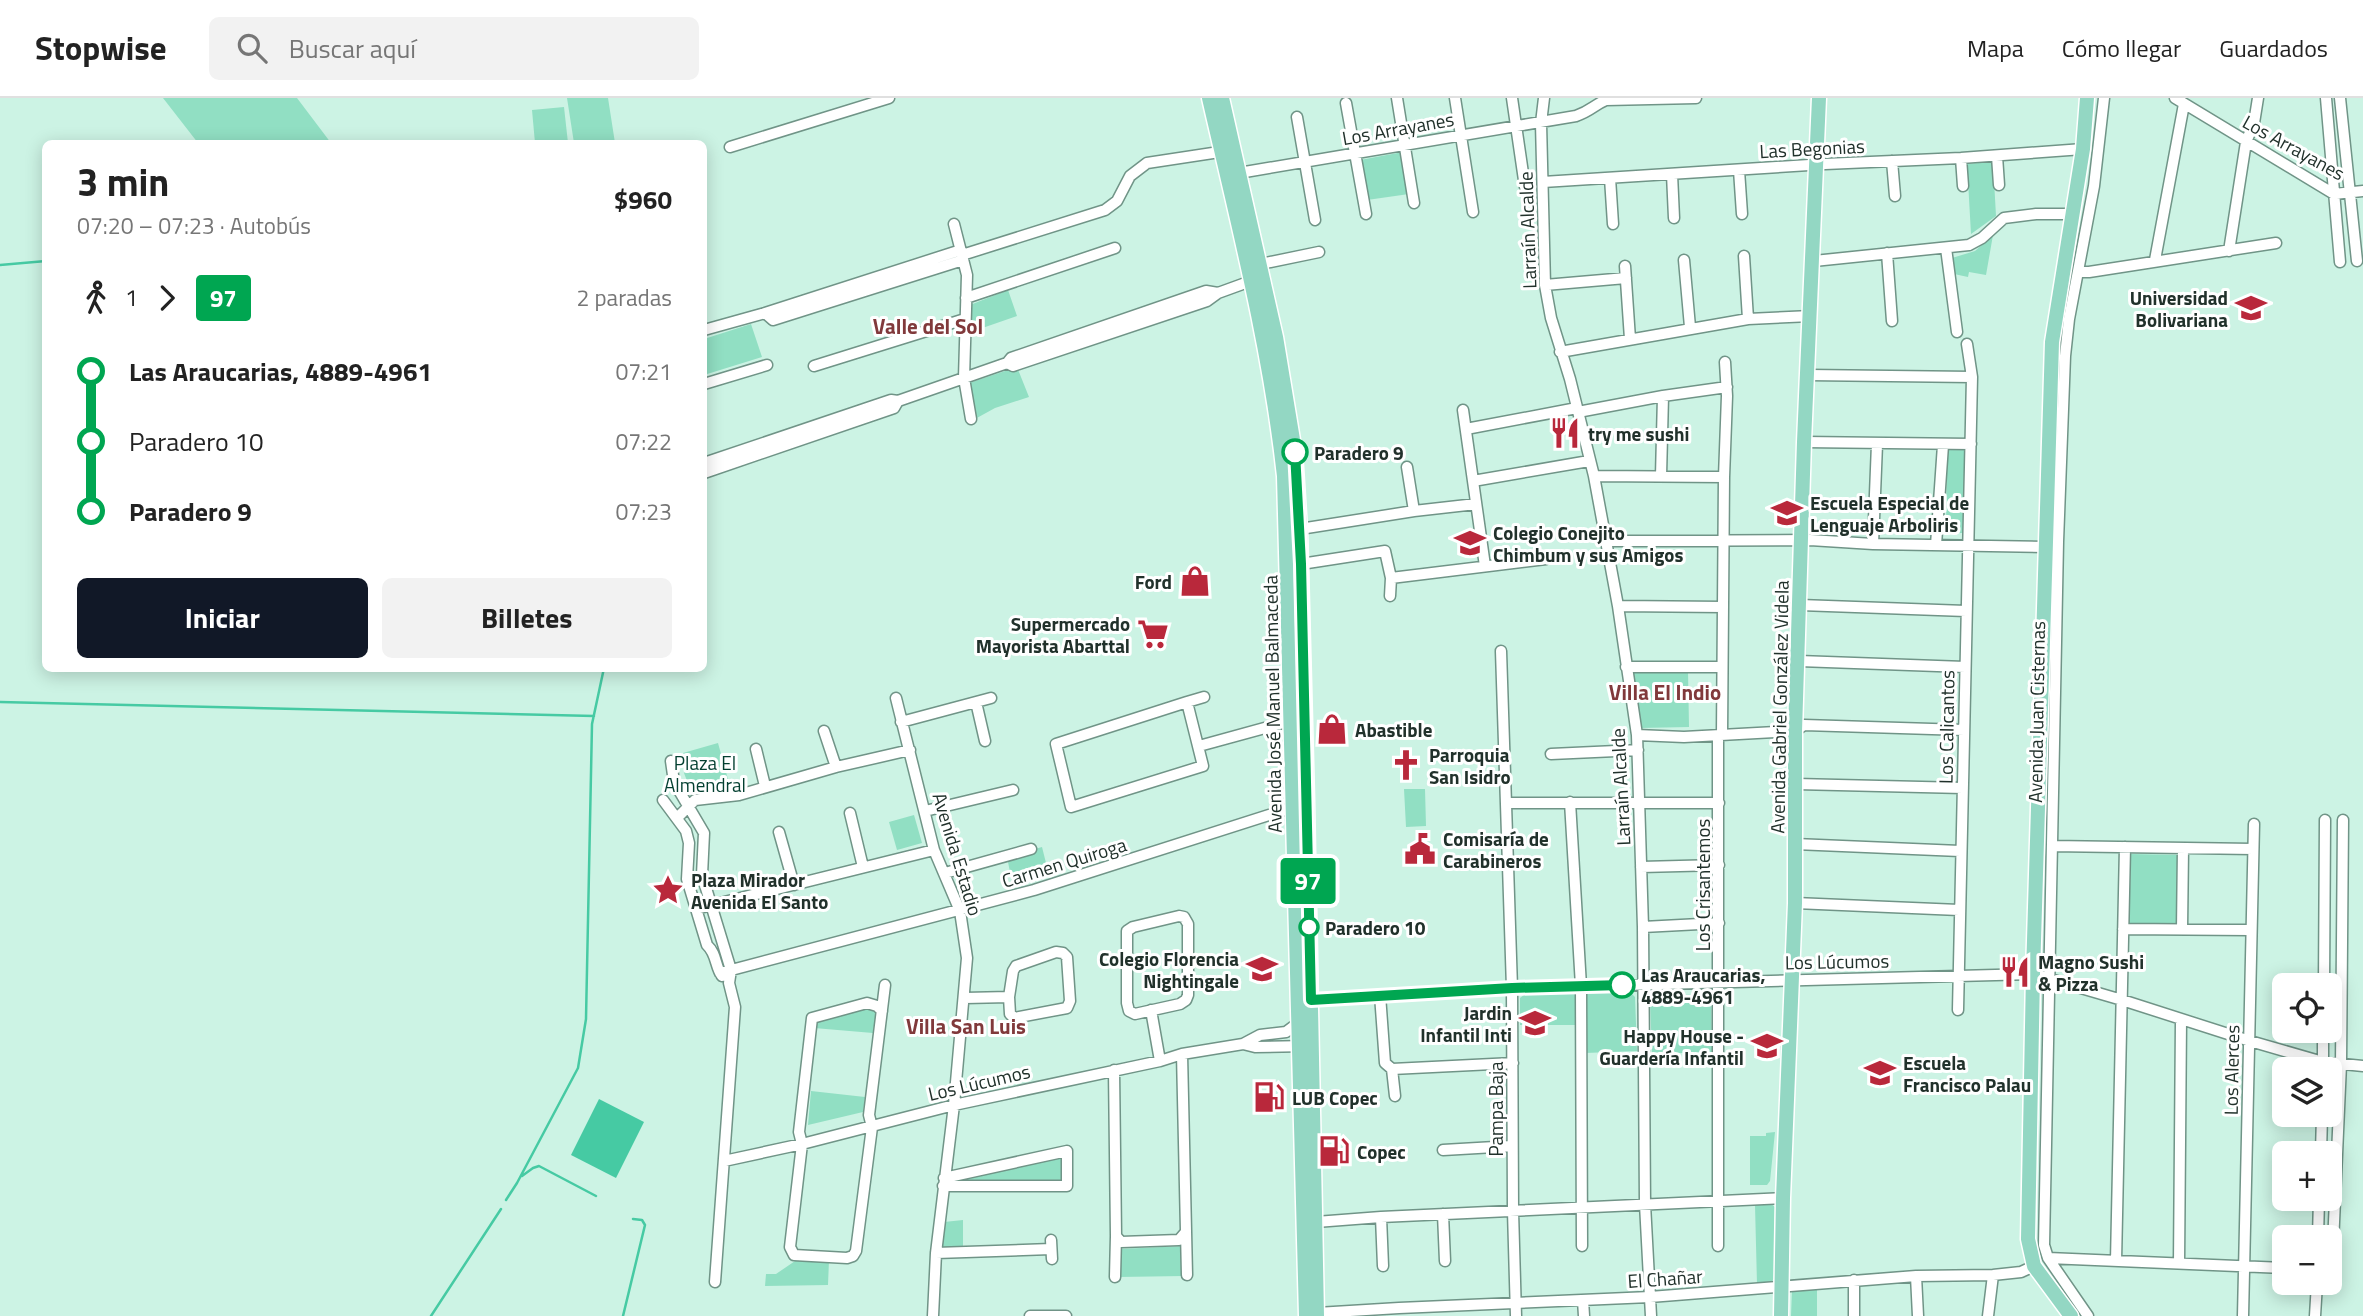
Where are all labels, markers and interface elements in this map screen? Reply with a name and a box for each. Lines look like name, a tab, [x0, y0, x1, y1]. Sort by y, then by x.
search box	[209, 17, 699, 80]
text: Stopwise	[35, 23, 167, 73]
icon: search	[233, 29, 271, 67]
text: Buscar aquí	[289, 29, 416, 68]
text: Mapa	[1967, 30, 2024, 66]
text: Cómo llegar	[2062, 30, 2181, 66]
text: Guardados	[2219, 30, 2328, 66]
street label: Los Arrayanes	[1340, 104, 1456, 152]
street label: Los Arrayanes	[2238, 107, 2351, 187]
street label: Las Begonias	[1759, 131, 1866, 165]
text: 3 min	[77, 153, 169, 211]
street label: Larraín Alcalde	[1510, 171, 1544, 289]
text: $960	[614, 180, 672, 219]
text: 07:20 – 07:23 · Autobús	[77, 208, 311, 243]
icon: walk	[77, 279, 115, 317]
icon: forward	[148, 279, 186, 317]
text: 1	[125, 280, 138, 315]
text: 97	[210, 280, 237, 316]
text: 2 paradas	[577, 280, 672, 315]
place label: Universidad Bolivariana	[2130, 283, 2228, 334]
school or university icon: Universidad Bolivariana	[2234, 291, 2268, 325]
district label: Valle del Sol	[873, 310, 983, 342]
text: Las Araucarias, 4889-4961	[129, 352, 432, 391]
text: 07:21	[615, 354, 672, 389]
restaurant icon: try me sushi	[1548, 416, 1582, 450]
place label: try me sushi	[1588, 419, 1689, 448]
text: Paradero 10	[129, 422, 264, 461]
text: 07:22	[615, 424, 672, 459]
place label: Paradero 9	[1314, 438, 1404, 467]
marker: Paradero 9	[1282, 439, 1308, 465]
place label: Escuela Especial de Lenguaje Arboliris	[1810, 488, 1970, 539]
text: Paradero 9	[129, 492, 252, 531]
text: 07:23	[615, 494, 672, 529]
school or university icon: Escuela Especial de Lenguaje Arboliris	[1770, 496, 1804, 530]
place label: Colegio Conejito Chimbum y sus Amigos	[1493, 518, 1683, 569]
school or university icon: Colegio Conejito Chimbum y sus Amigos	[1453, 526, 1487, 560]
shop icon: Ford	[1178, 564, 1212, 598]
place label: Ford	[1135, 567, 1172, 596]
street label: Avenida José Manuel Balmaceda	[1255, 574, 1289, 833]
button: Iniciar	[77, 578, 368, 658]
button: Billetes	[382, 578, 672, 658]
street label: Avenida Gabriel González Videla	[1762, 580, 1796, 834]
place label: Supermercado Mayorista Abarttal	[976, 609, 1130, 660]
supermarket icon: Supermercado Mayorista Abarttal	[1136, 617, 1170, 651]
street label: Avenida Juan Cisternas	[2020, 621, 2052, 803]
street label: Los Calicantos	[1931, 670, 1961, 784]
district label: Villa El Indio	[1609, 676, 1721, 708]
shop icon: Abastible	[1315, 712, 1349, 746]
place label: Abastible	[1355, 715, 1433, 744]
street label: Larraín Alcalde	[1602, 728, 1638, 846]
place label: Parroquia San Isidro	[1429, 740, 1511, 791]
park label: Plaza El Almendral	[664, 748, 746, 799]
church icon: Parroquia San Isidro	[1389, 748, 1423, 782]
street label: Avenida Estadio	[926, 789, 990, 919]
street label: Los Crisantemos	[1688, 819, 1717, 951]
place label: Comisaría de Carabineros	[1443, 824, 1549, 875]
street label: Carmen Quiroga	[998, 829, 1130, 895]
public building icon: Comisaría de Carabineros	[1403, 832, 1437, 866]
line badge: 97	[1276, 858, 1340, 904]
text: 97	[1295, 863, 1321, 899]
place label: Plaza Mirador Avenida El Santo	[691, 865, 828, 916]
place icon: Plaza Mirador Avenida El Santo	[651, 873, 685, 907]
place label: Paradero 10	[1325, 913, 1426, 942]
marker: Paradero 10	[1299, 917, 1319, 937]
place label: Colegio Florencia Nightingale	[1099, 944, 1239, 995]
street label: Los Lúcumos	[1785, 946, 1890, 976]
place label: Magno Sushi & Pizza	[2038, 947, 2144, 998]
school or university icon: Colegio Florencia Nightingale	[1245, 952, 1279, 986]
restaurant icon: Magno Sushi & Pizza	[1998, 955, 2032, 989]
place label: Las Araucarias, 4889-4961	[1641, 960, 1765, 1011]
marker: Las Araucarias, 4889-4961	[1609, 972, 1635, 998]
map controls	[2272, 973, 2342, 1295]
button: locate	[2272, 973, 2342, 1043]
place label: Jardin Infantil Inti	[1420, 998, 1512, 1049]
school or university icon: Jardin Infantil Inti	[1518, 1006, 1552, 1040]
district label: Villa San Luis	[906, 1010, 1026, 1042]
place label: Happy House - Guardería Infantil	[1599, 1021, 1744, 1072]
street label: Los Alerces	[2216, 1024, 2246, 1115]
school or university icon: Happy House - Guardería Infantil	[1750, 1029, 1784, 1063]
place label: Escuela Francisco Palau	[1903, 1048, 2031, 1099]
street label: Los Lúcumos	[925, 1056, 1033, 1108]
school or university icon: Escuela Francisco Palau	[1863, 1056, 1897, 1090]
button: layers	[2272, 1057, 2342, 1127]
street label: Pampa Baja	[1481, 1061, 1510, 1157]
fuel station icon: LUB Copec	[1252, 1080, 1286, 1114]
place label: LUB Copec	[1292, 1083, 1378, 1112]
fuel station icon: Copec	[1317, 1134, 1351, 1168]
place label: Copec	[1357, 1137, 1406, 1166]
button: +	[2272, 1141, 2342, 1211]
button: −	[2272, 1225, 2342, 1295]
street label: El Chañar	[1626, 1261, 1704, 1295]

